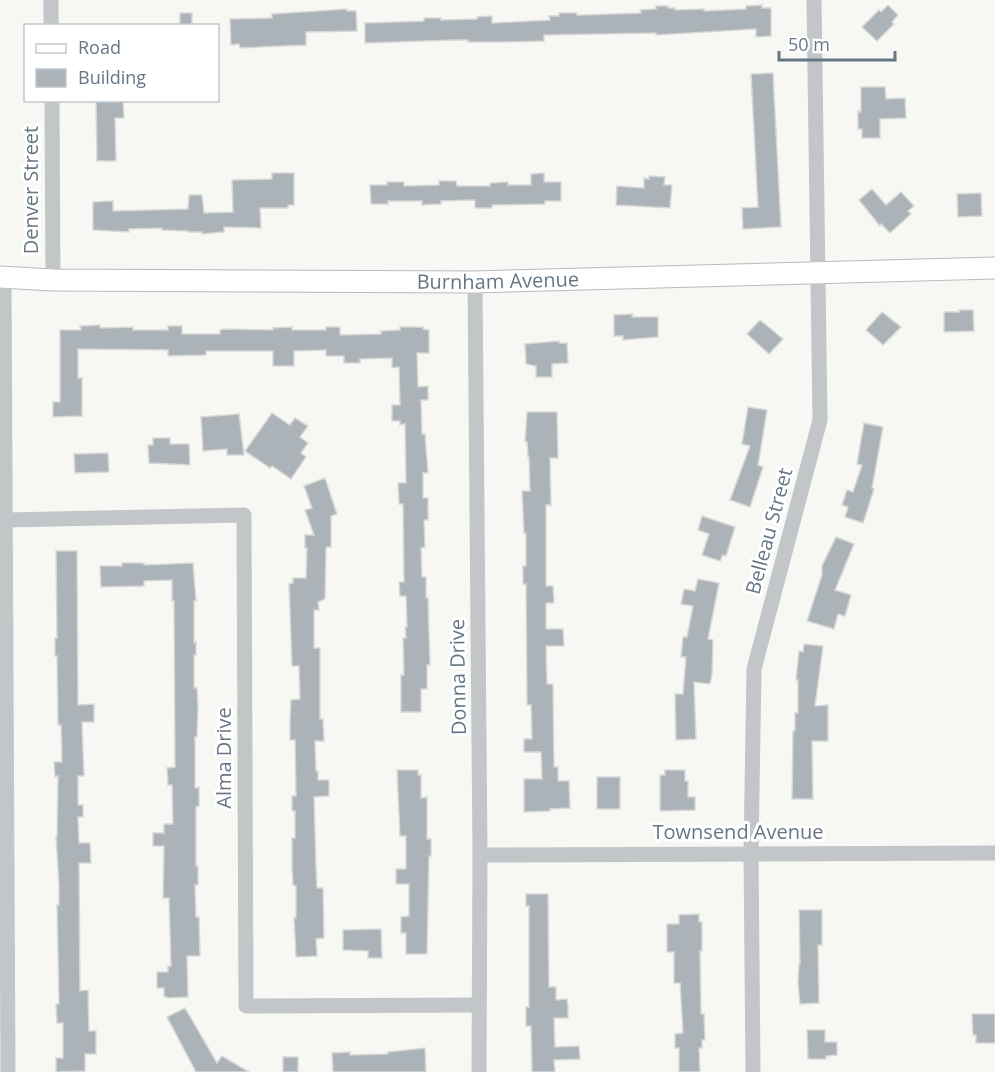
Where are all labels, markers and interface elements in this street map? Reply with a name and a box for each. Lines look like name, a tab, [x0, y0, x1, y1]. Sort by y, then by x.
legend	[24, 24, 219, 102]
scale bar	[779, 24, 894, 62]
text: 50 m	[788, 32, 830, 56]
text: Road	[78, 35, 121, 59]
text: Building	[78, 65, 146, 89]
street label: Denver Street	[17, 126, 44, 254]
street label: Burnham Avenue	[417, 265, 579, 295]
street label: Belleau Street	[739, 465, 798, 597]
street label: Donna Drive	[443, 619, 472, 735]
street label: Alma Drive	[210, 707, 237, 809]
street label: Townsend Avenue	[653, 818, 823, 845]

